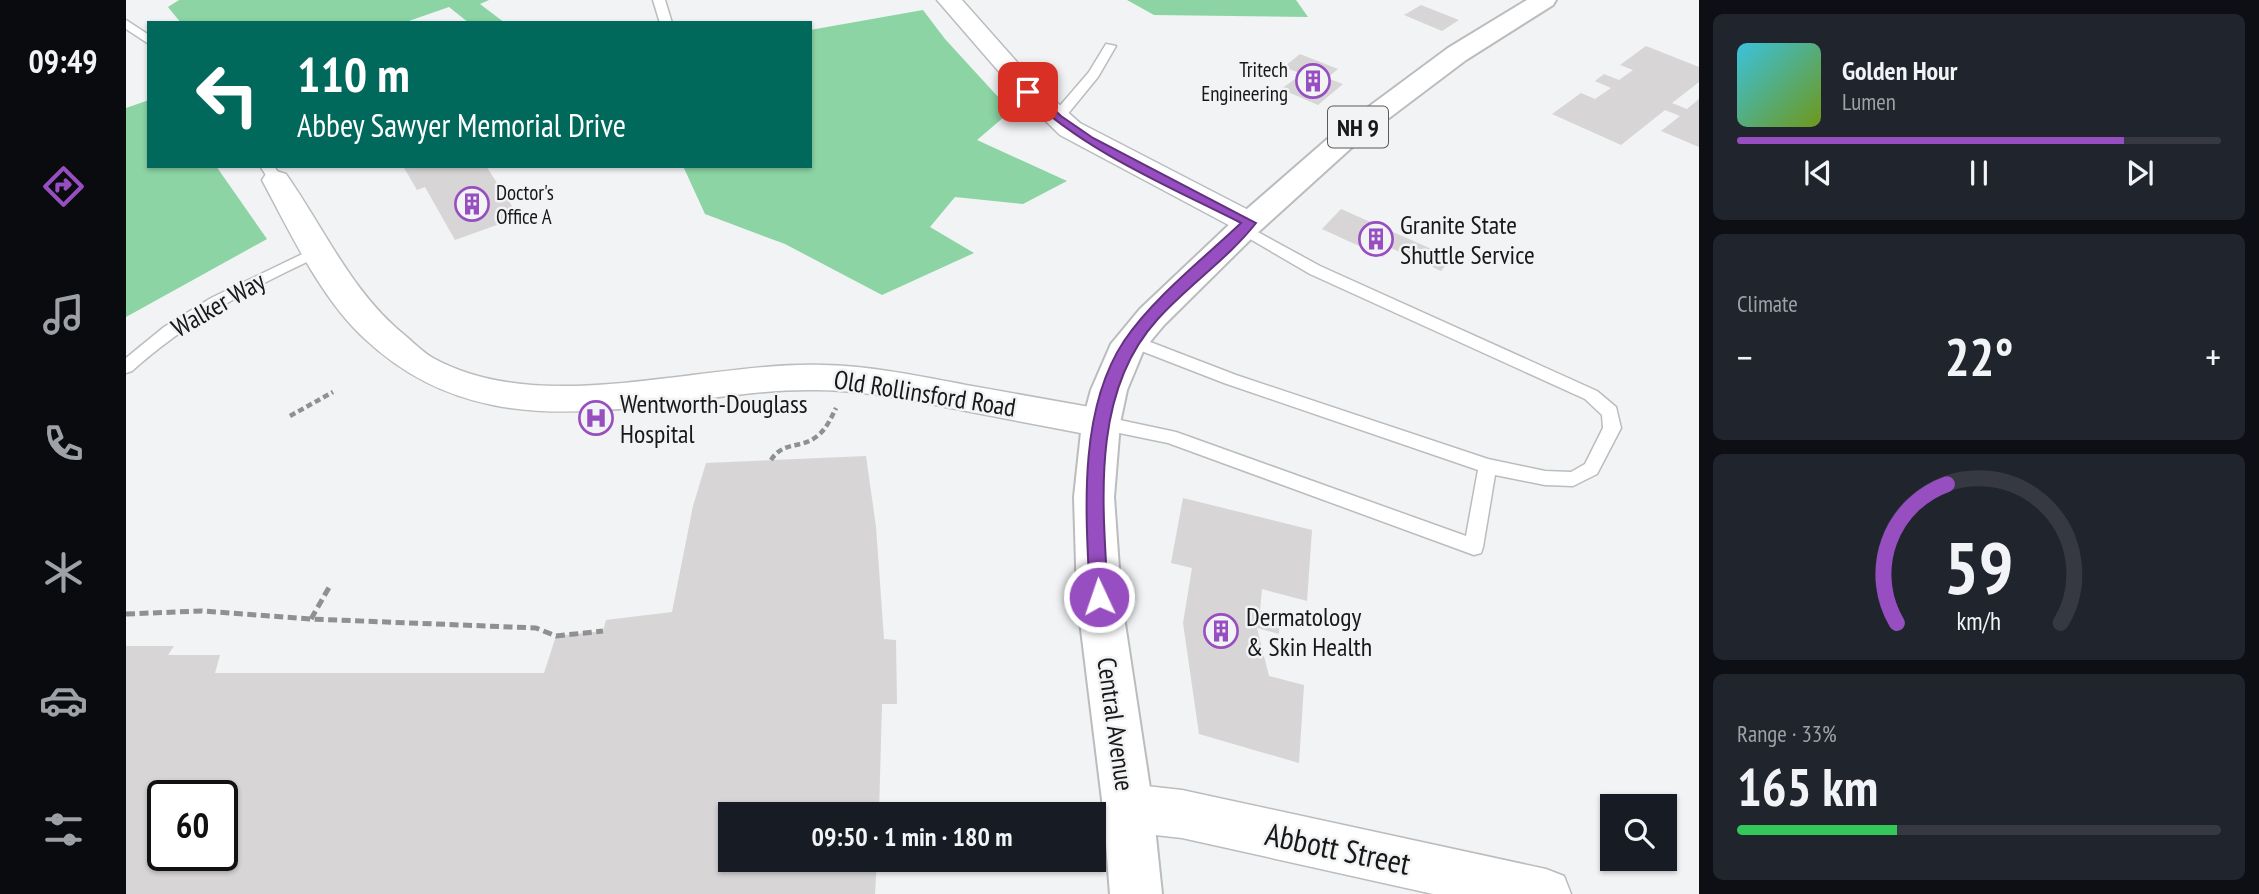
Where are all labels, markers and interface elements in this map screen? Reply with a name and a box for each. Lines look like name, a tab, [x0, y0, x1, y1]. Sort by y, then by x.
text: 09:49	[28, 40, 98, 82]
text: 110 m	[297, 42, 410, 106]
icon: left	[182, 49, 273, 140]
text: Golden Hour	[1842, 54, 1957, 87]
place label: Tritech Engineering	[1201, 56, 1288, 107]
pin	[998, 62, 1058, 122]
building icon: Tritech Engineering	[1294, 62, 1332, 100]
icon: arrive	[1009, 73, 1047, 111]
text: Lumen	[1842, 87, 1896, 116]
text: Abbey Sawyer Memorial Drive	[297, 104, 626, 146]
road number: NH 9	[1328, 106, 1388, 148]
icon: previous	[1799, 154, 1837, 192]
icon: pause	[1960, 154, 1998, 192]
icon: next	[2121, 154, 2159, 192]
icon: directions	[39, 162, 88, 211]
place label: Doctor's Office A	[496, 179, 554, 230]
building icon: Doctor's Office A	[453, 185, 491, 223]
place label: Granite State Shuttle Service	[1400, 208, 1535, 271]
building icon: Granite State Shuttle Service	[1357, 220, 1395, 258]
street label: Walker Way	[165, 264, 271, 344]
text: Climate	[1737, 289, 1798, 318]
icon: music	[39, 290, 88, 339]
text: 22°	[1945, 323, 2013, 390]
text: −	[1737, 332, 1753, 381]
text: +	[2205, 332, 2221, 381]
street label: Old Rollinsford Road	[832, 362, 1018, 424]
place label: Wentworth-Douglass Hospital	[620, 387, 808, 450]
hospital icon: Wentworth-Douglass Hospital	[577, 399, 615, 437]
icon: phone	[39, 419, 88, 468]
text: 59	[1944, 519, 2014, 613]
icon: climate	[39, 548, 88, 597]
position arrow	[1062, 560, 1136, 634]
place label: Dermatology & Skin Health	[1246, 600, 1372, 663]
text: km/h	[1957, 605, 2001, 637]
building icon: Dermatology & Skin Health	[1202, 612, 1240, 650]
street label: Central Avenue	[1090, 655, 1142, 793]
icon: car	[39, 676, 88, 725]
text: Range · 33%	[1737, 719, 1837, 748]
text: 165 km	[1737, 753, 1878, 820]
speed limit sign: 60	[147, 780, 238, 871]
map controls	[1600, 794, 1677, 871]
button: search	[1600, 794, 1677, 871]
icon: filters	[39, 805, 88, 854]
street label: Abbott Street	[1262, 812, 1415, 884]
text: 09:50 · 1 min · 180 m	[812, 820, 1012, 853]

